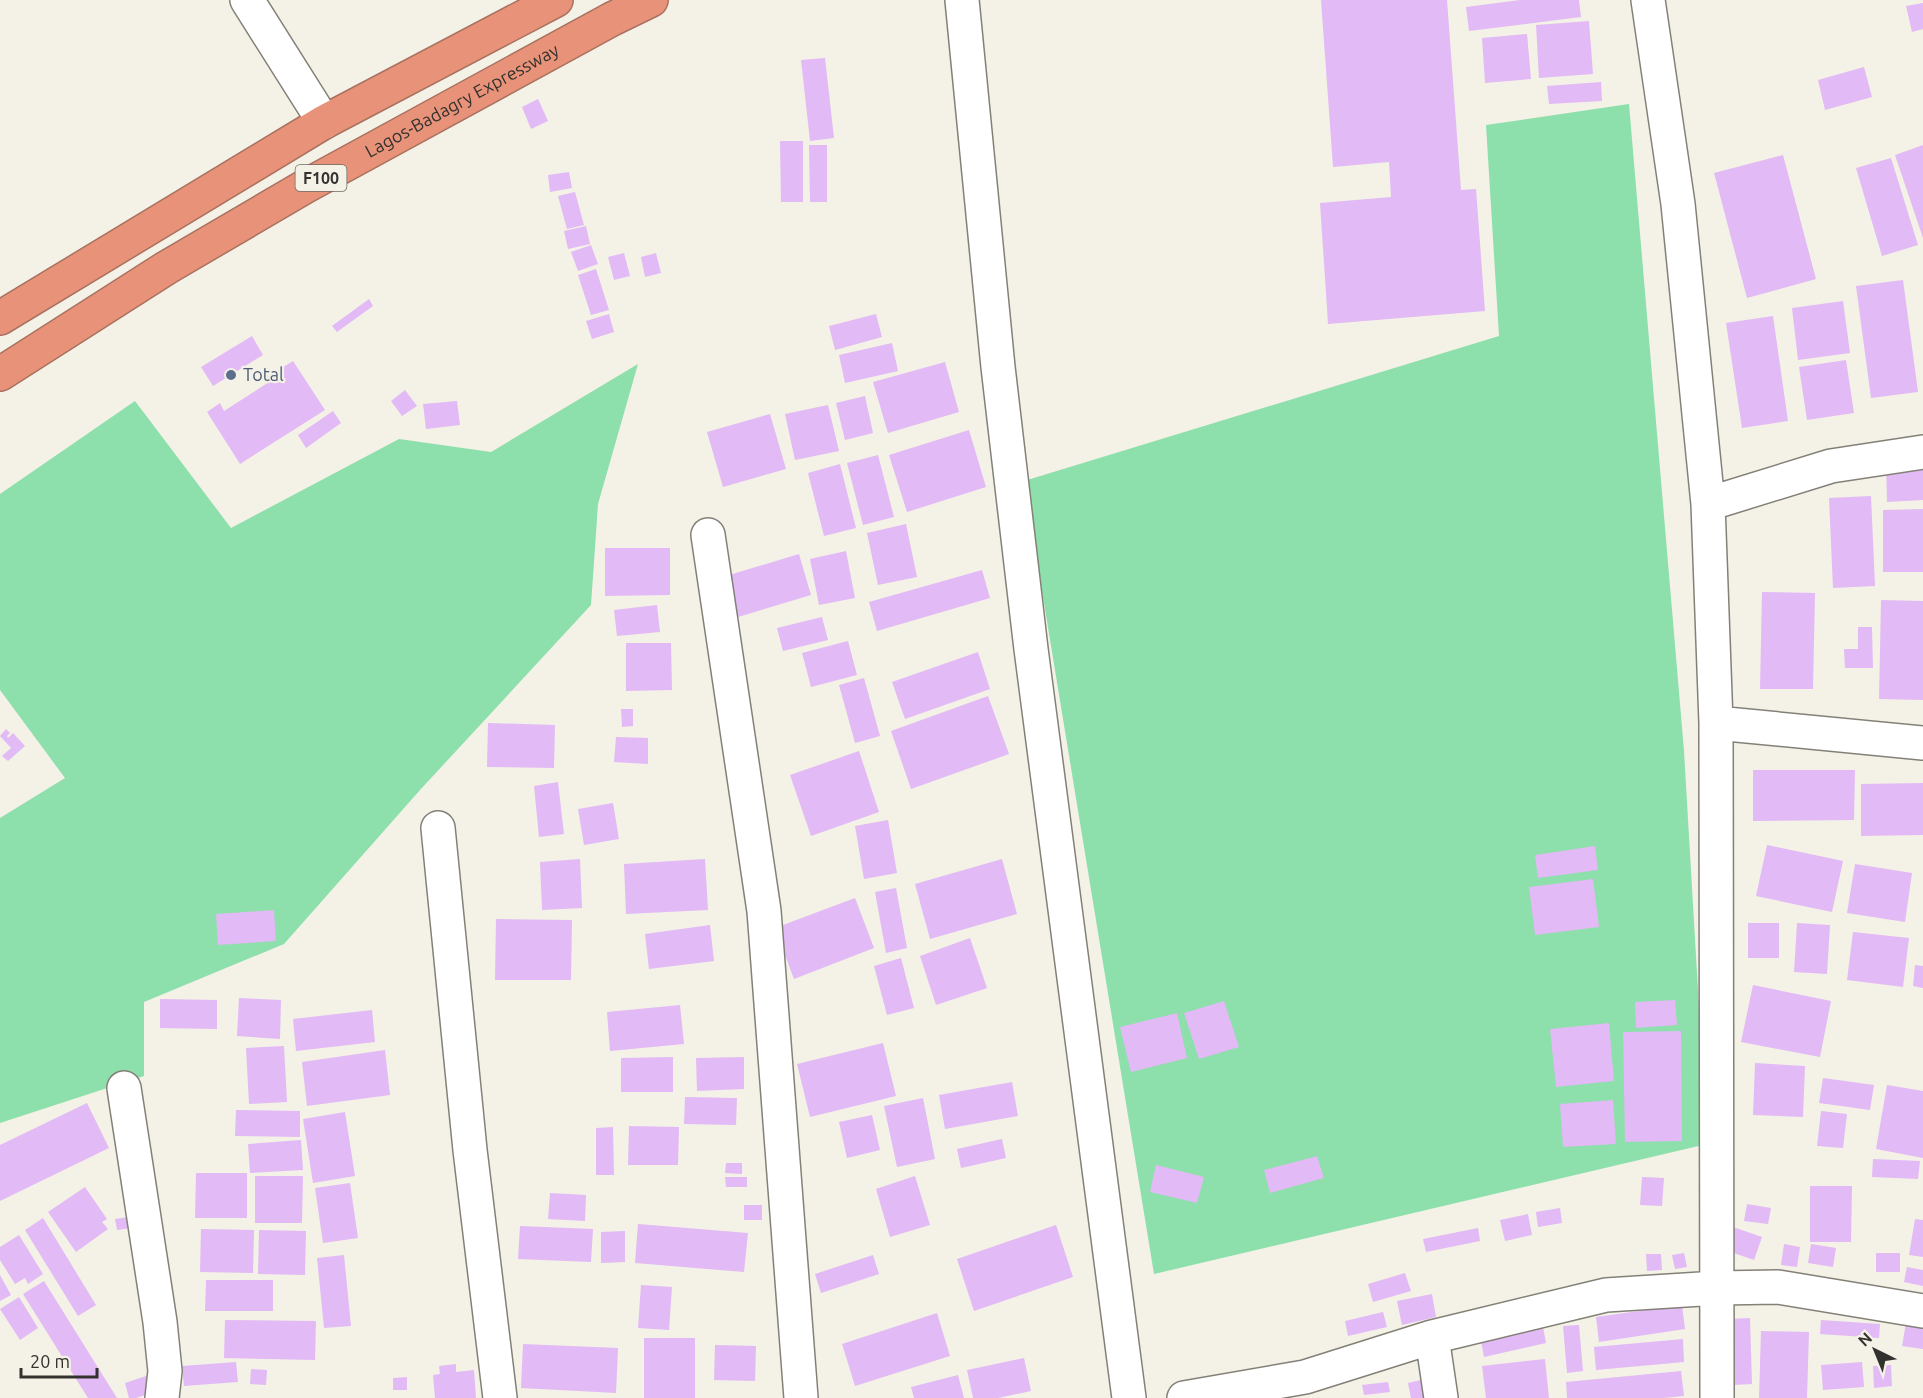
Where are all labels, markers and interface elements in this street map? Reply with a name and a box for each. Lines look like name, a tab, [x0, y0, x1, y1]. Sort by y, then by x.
street label: Lagos-Badagry Expressway	[361, 39, 562, 161]
road number: F100	[296, 165, 346, 191]
place label: Total	[243, 364, 284, 384]
marker: Total	[224, 368, 238, 382]
north arrow	[1845, 1320, 1905, 1380]
text: N	[1854, 1328, 1875, 1350]
scale bar	[21, 1341, 98, 1379]
text: 20 m	[30, 1351, 70, 1371]

